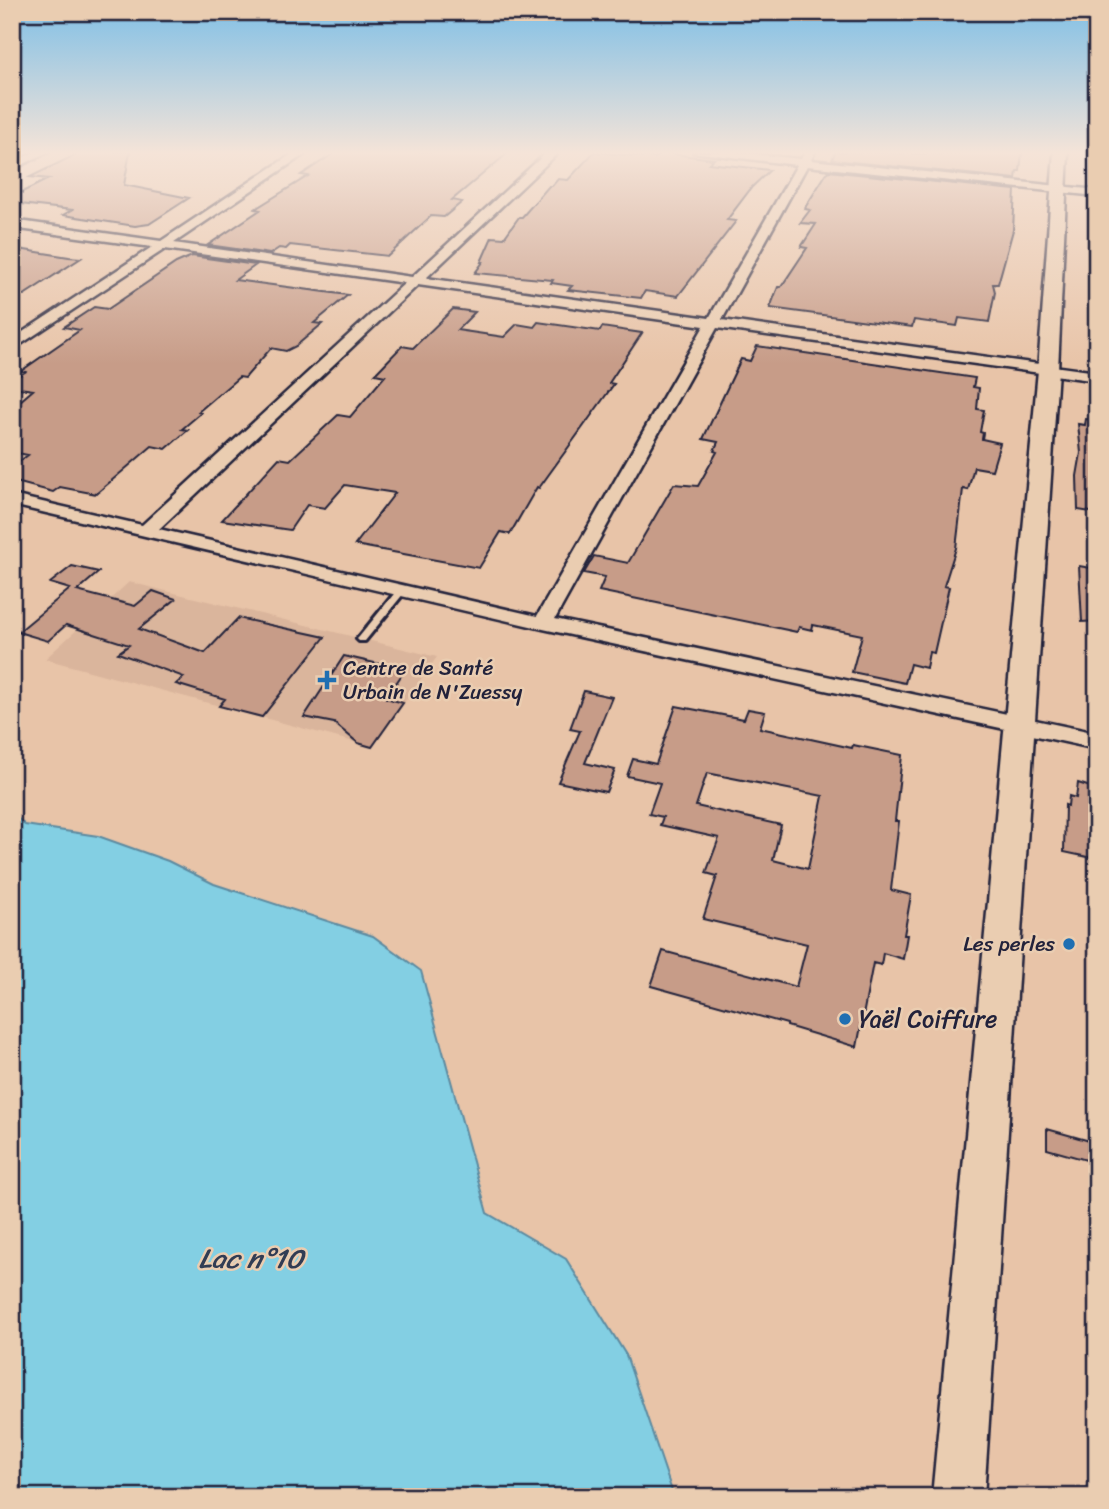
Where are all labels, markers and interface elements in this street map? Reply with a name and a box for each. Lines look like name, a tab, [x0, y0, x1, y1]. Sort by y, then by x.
place label: Centre de Santé Urbain de N'Zuessy	[343, 649, 522, 711]
marker: Centre de Santé Urbain de N'Zuessy	[317, 670, 337, 690]
place label: Les perles	[963, 925, 1055, 963]
marker: Les perles	[1061, 936, 1077, 952]
place label: Yaël Coiffure	[859, 998, 997, 1040]
marker: Yaël Coiffure	[837, 1011, 853, 1027]
water label: Lac n°10	[198, 1234, 307, 1283]

